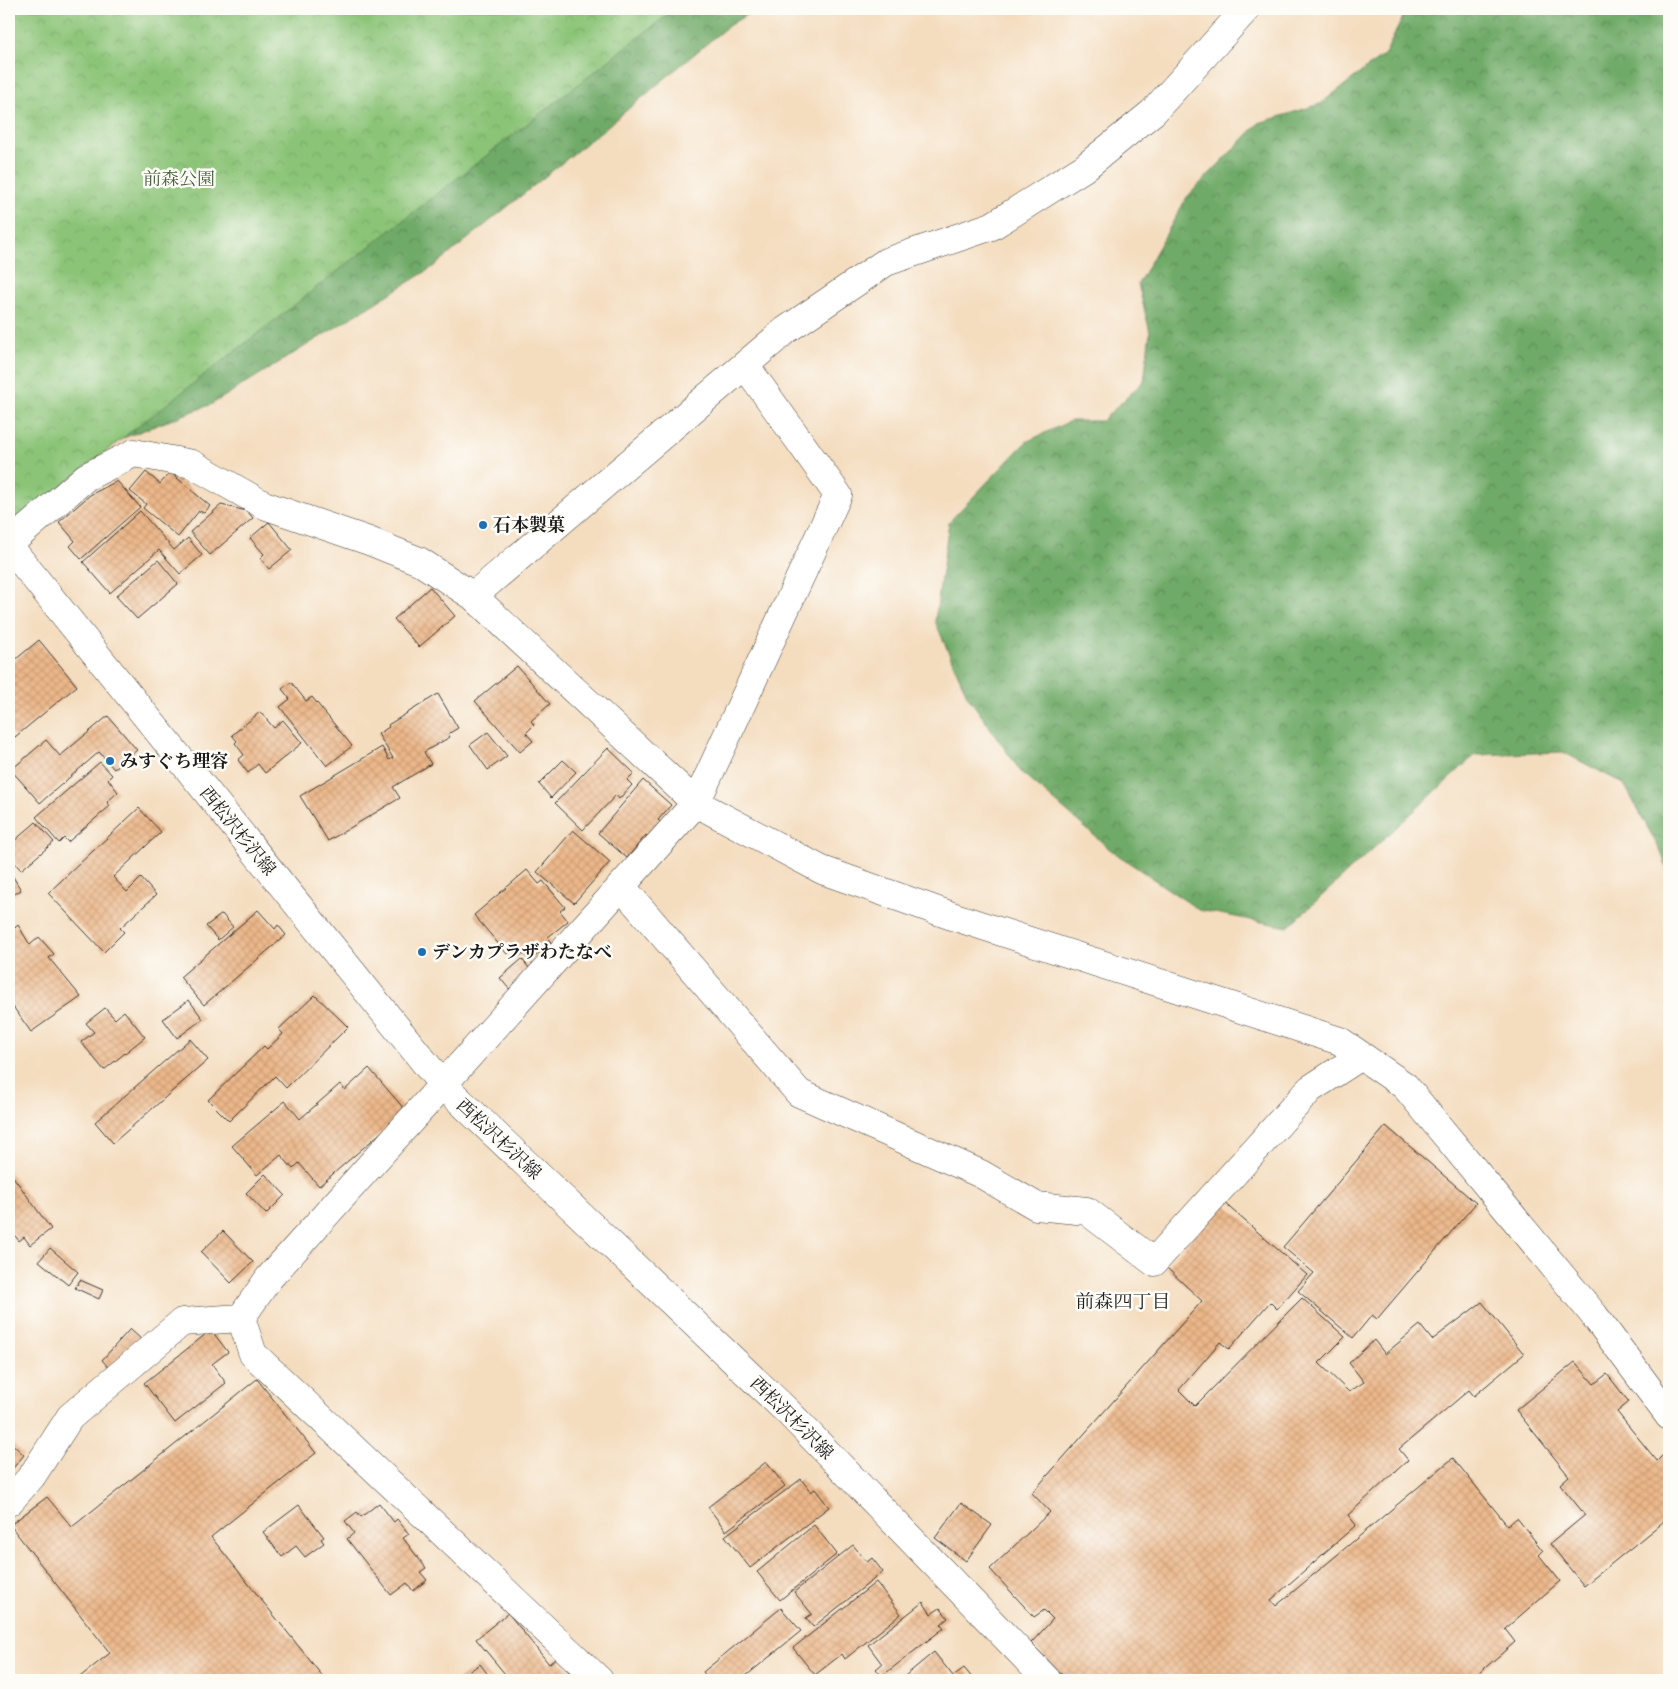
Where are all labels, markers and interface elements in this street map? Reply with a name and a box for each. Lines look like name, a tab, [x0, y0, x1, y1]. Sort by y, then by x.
park label: 前森公園	[143, 169, 215, 190]
place label: 石本製菓	[493, 515, 565, 536]
marker: 石本製菓	[477, 519, 489, 531]
place label: みすぐち理容	[120, 751, 228, 772]
marker: みすぐち理容	[104, 755, 116, 767]
street label: 西松沢杉沢線	[195, 783, 280, 880]
place label: デンカプラザわたなべ	[432, 942, 612, 963]
marker: デンカプラザわたなべ	[416, 946, 428, 958]
street label: 西松沢杉沢線	[452, 1095, 545, 1184]
district label: 前森四丁目	[1075, 1291, 1171, 1313]
street label: 西松沢杉沢線	[746, 1373, 837, 1464]

